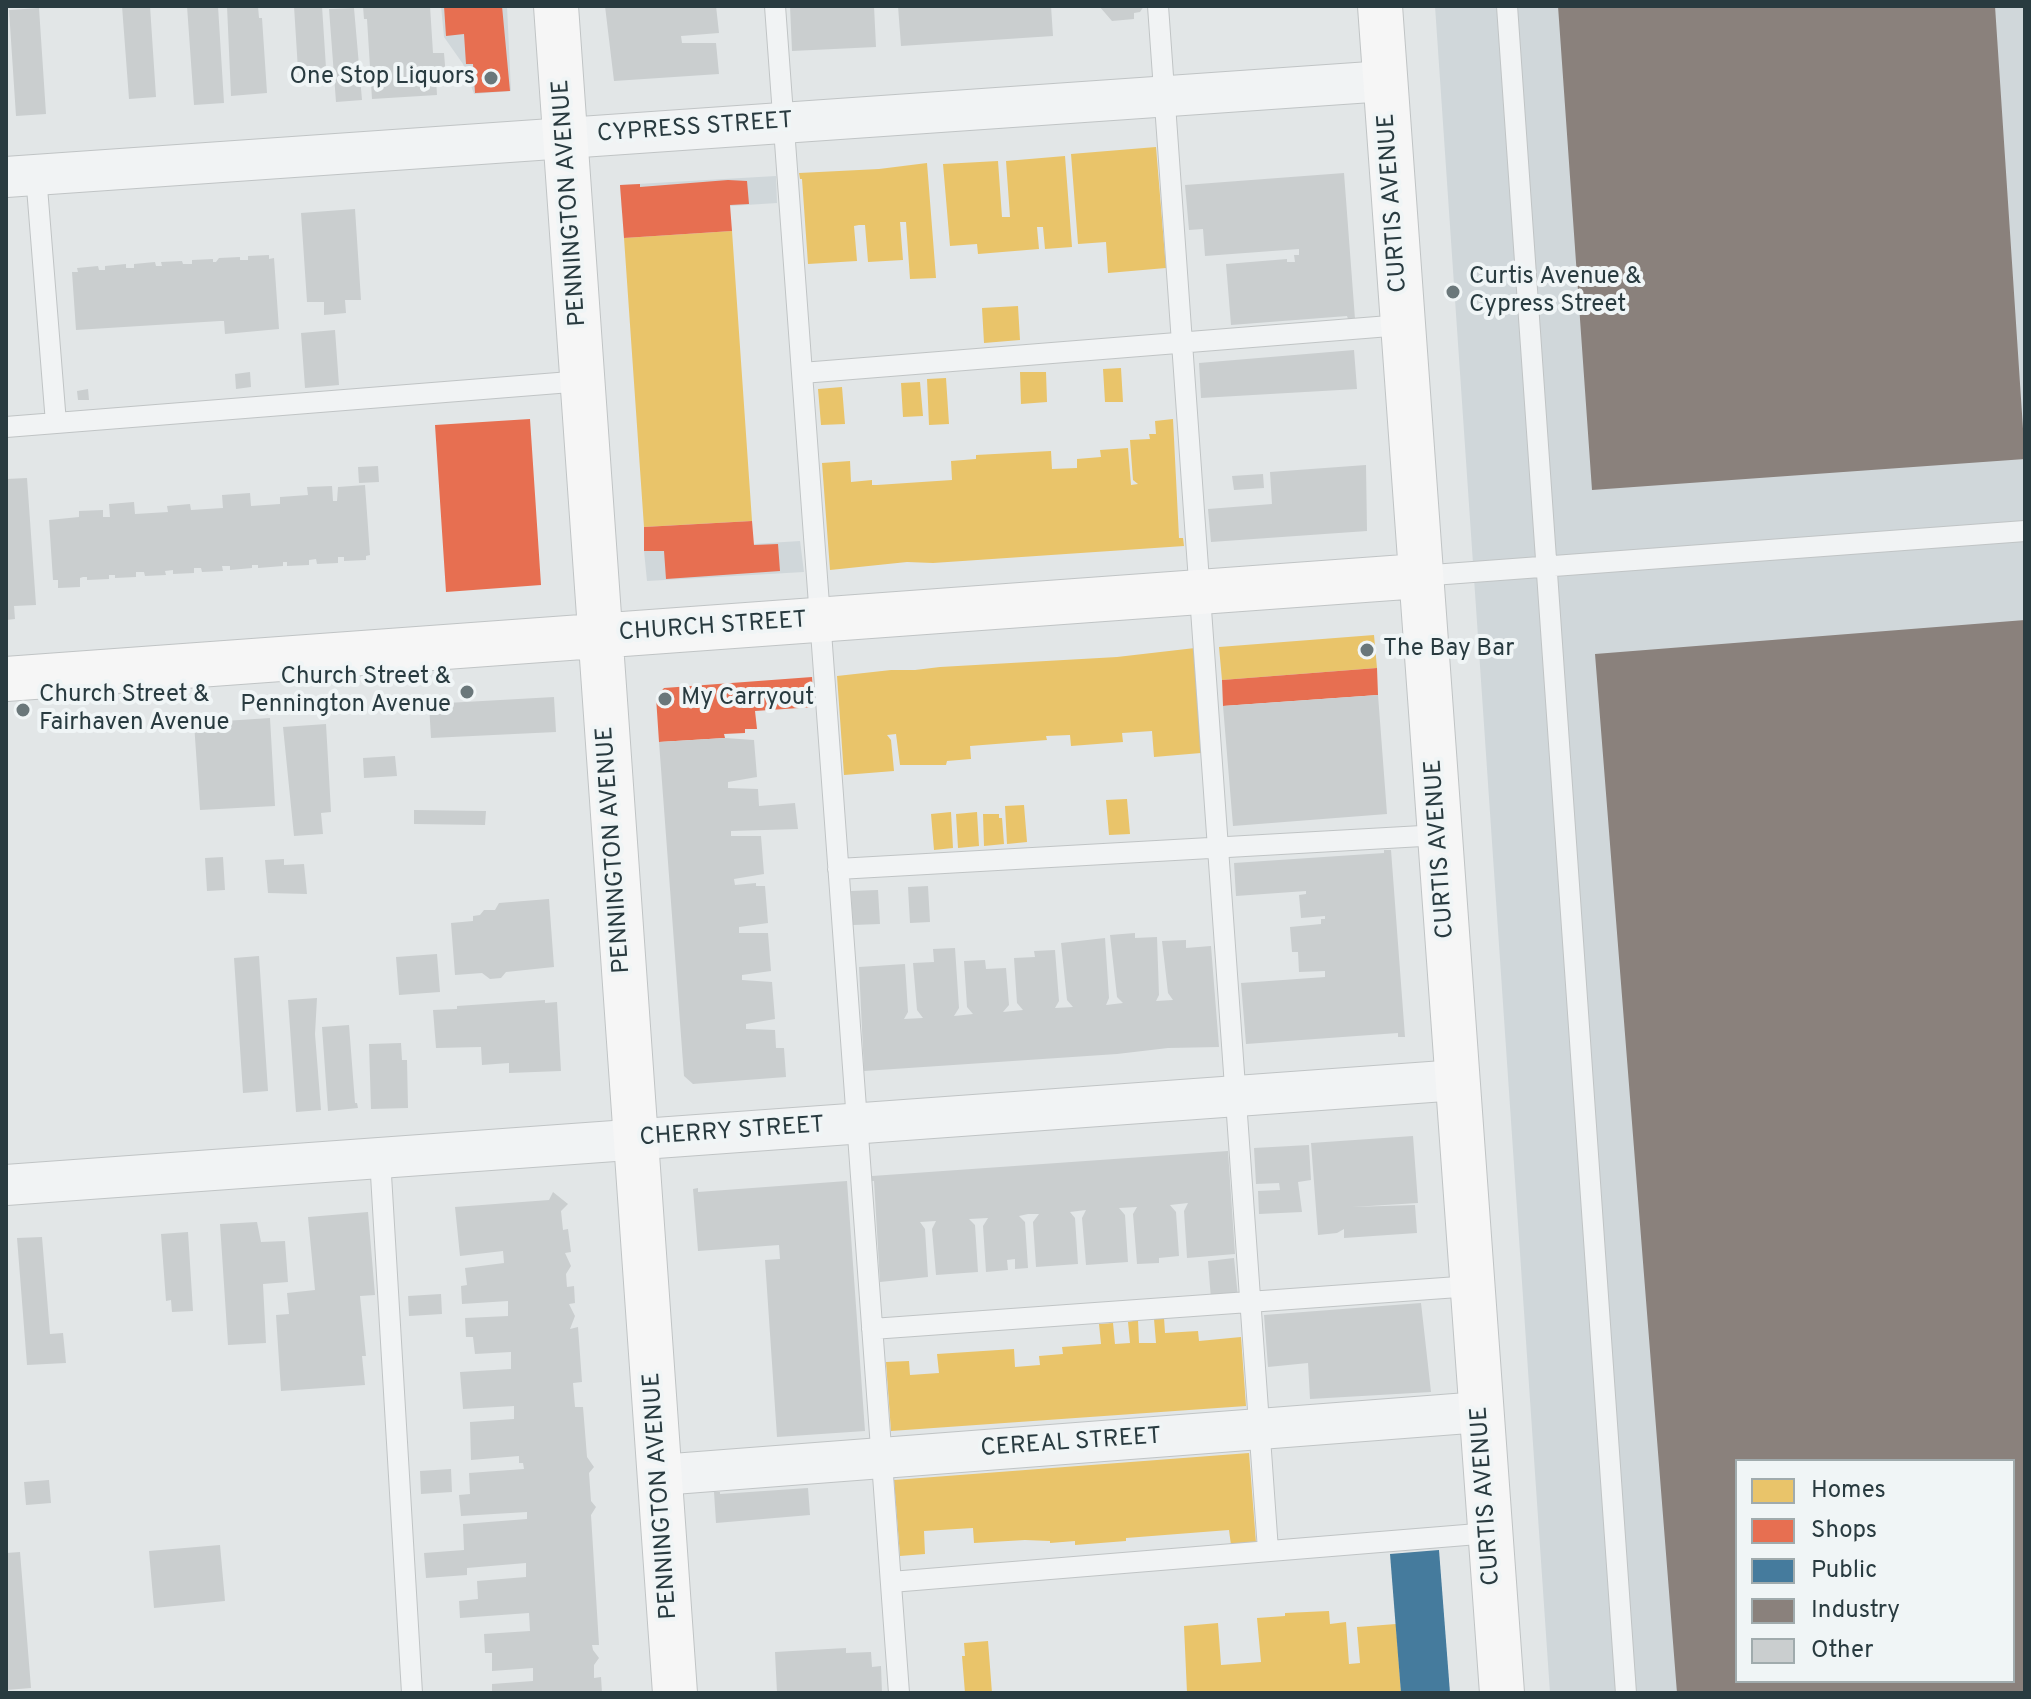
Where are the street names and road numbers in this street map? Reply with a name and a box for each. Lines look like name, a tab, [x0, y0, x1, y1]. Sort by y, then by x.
street label: PENNINGTON AVENUE	[548, 79, 594, 327]
street label: CYPRESS STREET	[596, 108, 794, 150]
street label: CURTIS AVENUE	[1373, 112, 1415, 294]
street label: CHURCH STREET	[618, 607, 808, 649]
street label: PENNINGTON AVENUE	[592, 726, 638, 974]
street label: CURTIS AVENUE	[1420, 758, 1462, 940]
street label: CHERRY STREET	[639, 1112, 825, 1154]
street label: PENNINGTON AVENUE	[639, 1372, 685, 1620]
street label: CURTIS AVENUE	[1466, 1405, 1508, 1587]
street label: CEREAL STREET	[980, 1423, 1162, 1465]

